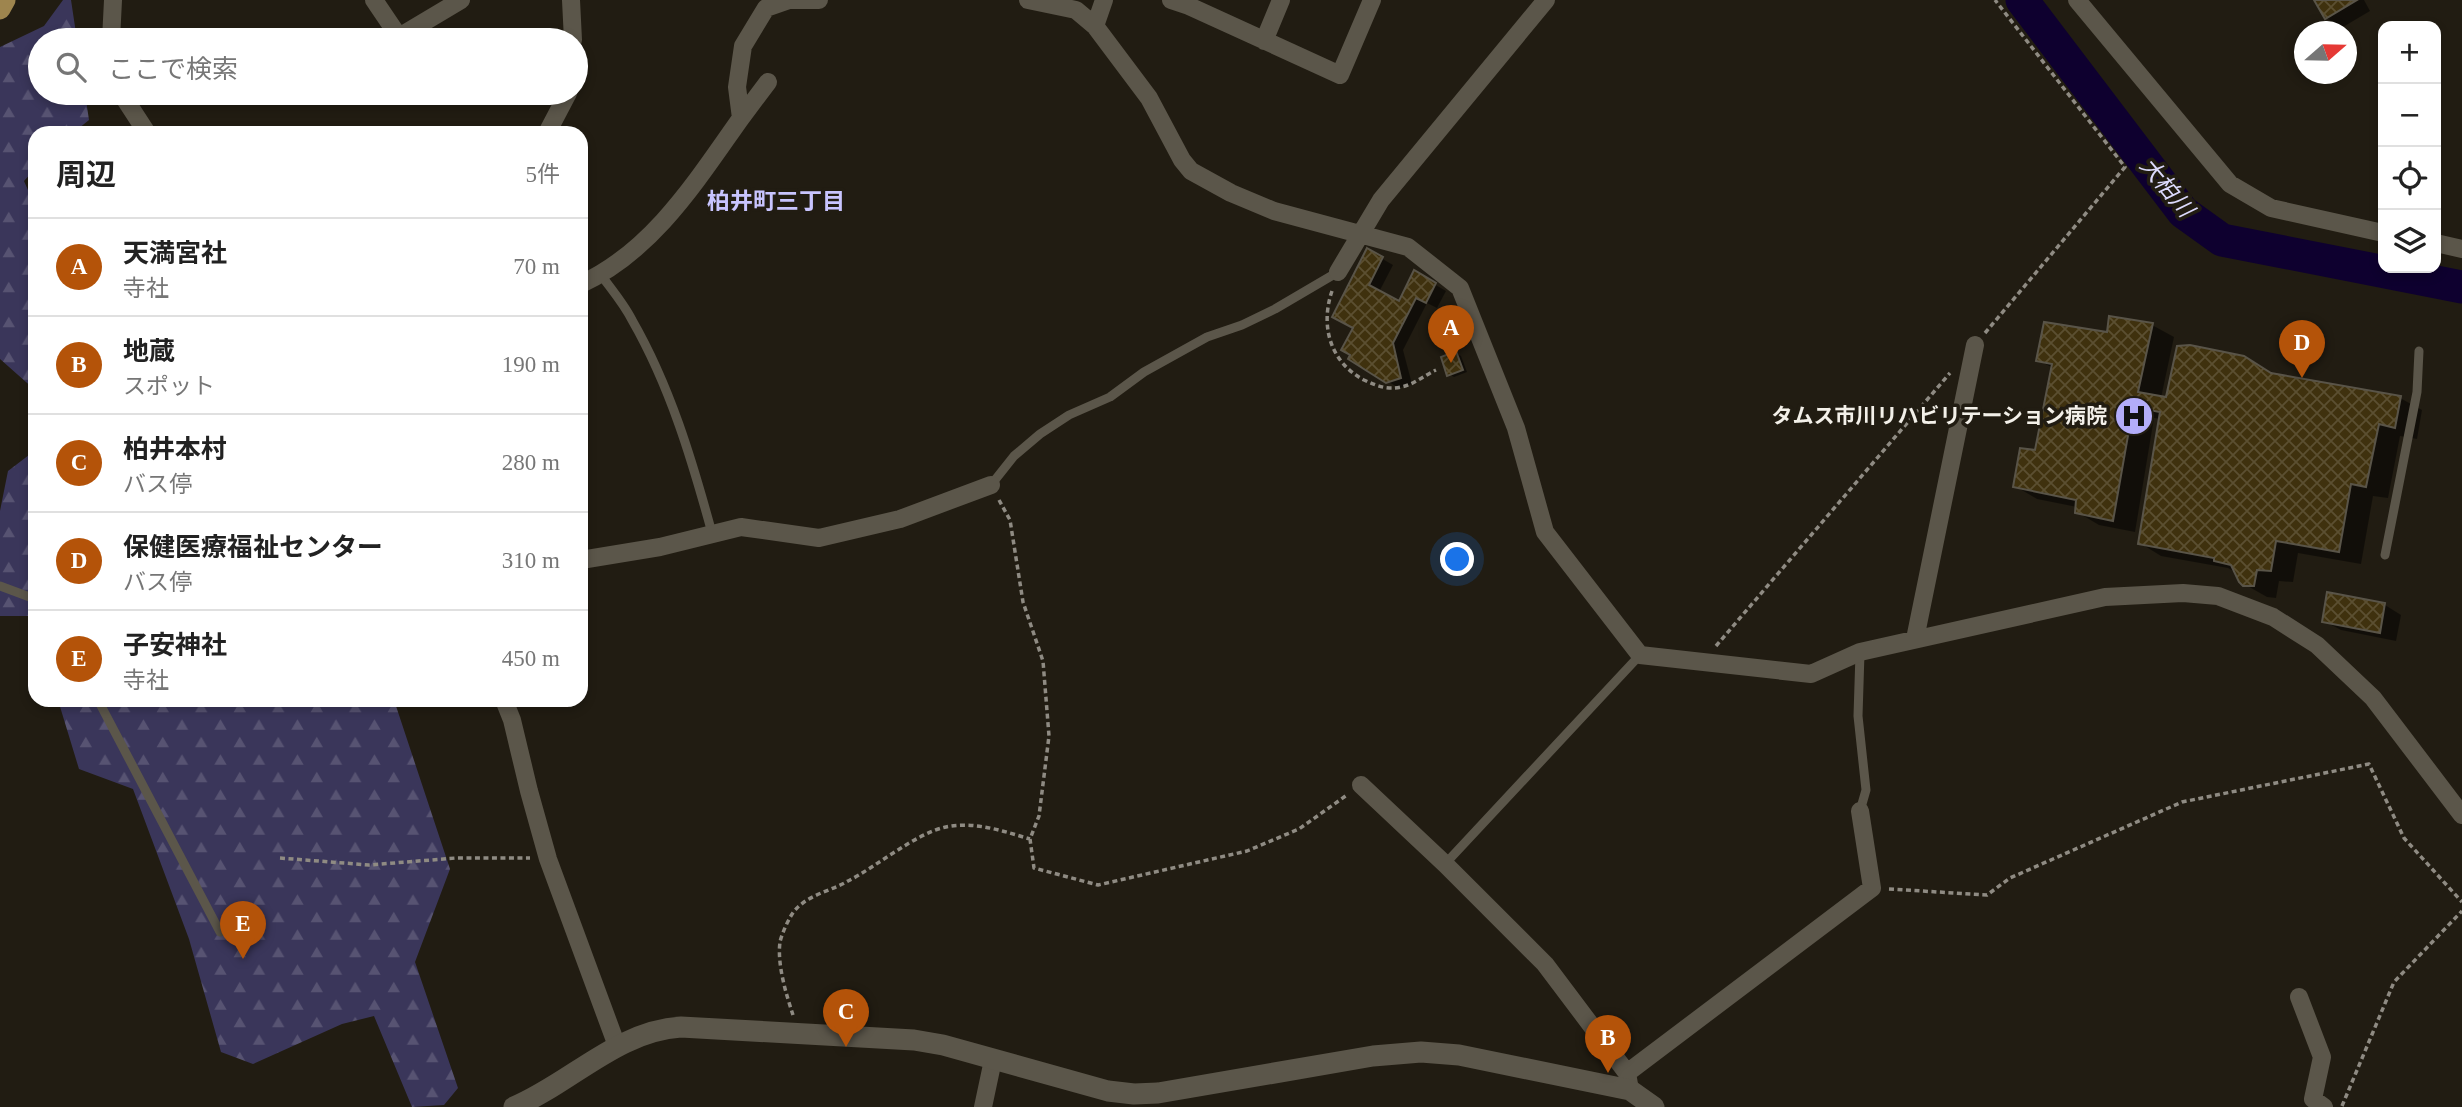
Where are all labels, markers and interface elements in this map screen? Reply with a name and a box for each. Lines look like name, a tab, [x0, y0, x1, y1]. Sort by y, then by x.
north arrow	[2294, 21, 2357, 84]
map controls	[2378, 21, 2441, 273]
button: +	[2378, 21, 2441, 84]
search box	[28, 28, 588, 105]
icon: search	[52, 48, 90, 86]
text: ここで検索	[108, 55, 238, 84]
button: −	[2378, 84, 2441, 147]
button: locate	[2378, 147, 2441, 210]
water label: 大柏川	[2135, 153, 2200, 224]
text: 周辺	[56, 158, 116, 191]
text: 5件	[526, 162, 560, 187]
district label: 柏井町三丁目	[707, 189, 845, 214]
button: layers	[2378, 210, 2441, 273]
text: 天満宮社	[123, 239, 227, 268]
text: A	[71, 254, 87, 279]
text: 70 m	[513, 254, 560, 279]
text: 寺社	[123, 276, 169, 301]
pin: A	[1428, 305, 1474, 363]
pin: D	[2279, 320, 2325, 378]
text: 地蔵	[123, 337, 175, 366]
text: B	[71, 352, 87, 377]
text: 190 m	[502, 352, 560, 377]
text: スポット	[123, 374, 215, 399]
hospital icon: タムス市川リハビリテーション病院	[2113, 395, 2155, 437]
place label: タムス市川リハビリテーション病院	[1771, 404, 2107, 428]
text: 柏井本村	[123, 435, 227, 464]
text: C	[71, 450, 87, 475]
text: 280 m	[502, 450, 560, 475]
text: バス停	[123, 472, 192, 497]
text: 保健医療福祉センター	[123, 533, 383, 562]
your location	[1440, 542, 1474, 576]
text: D	[71, 548, 87, 573]
text: 310 m	[502, 548, 560, 573]
text: バス停	[123, 570, 192, 595]
text: 子安神社	[123, 631, 227, 660]
text: E	[71, 646, 87, 671]
text: 450 m	[502, 646, 560, 671]
text: 寺社	[123, 668, 169, 693]
pin: E	[220, 901, 266, 959]
pin: C	[823, 989, 869, 1047]
pin: B	[1585, 1015, 1631, 1073]

